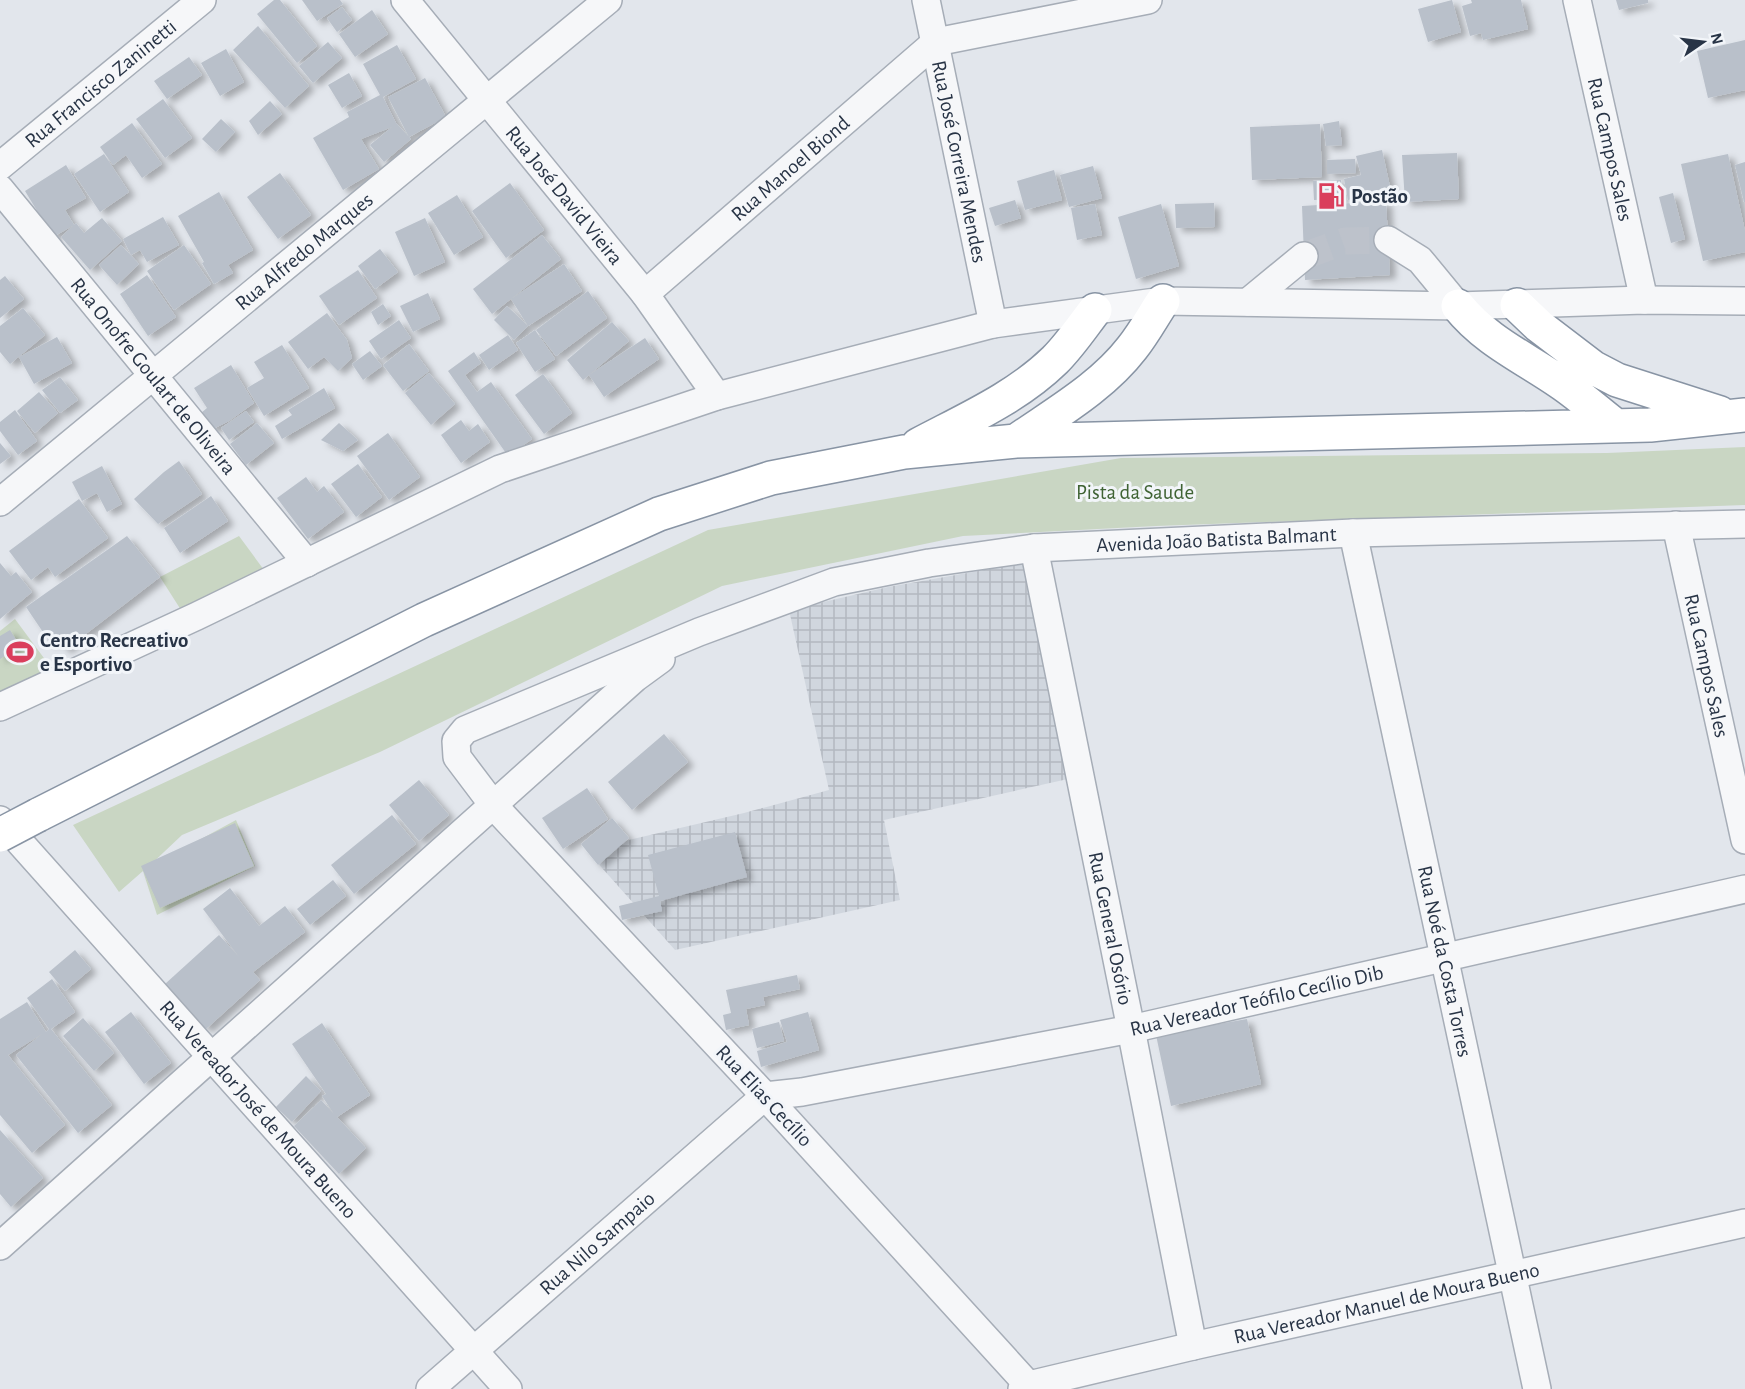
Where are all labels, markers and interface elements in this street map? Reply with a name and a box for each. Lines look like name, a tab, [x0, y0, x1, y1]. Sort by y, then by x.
north arrow	[1673, 12, 1733, 72]
street label: Rua Francisco Zaninetti	[21, 15, 180, 152]
text: N	[1707, 31, 1726, 46]
street label: Rua José Correira Mendes	[928, 58, 991, 265]
street label: Rua Campos Sales	[1584, 76, 1637, 223]
street label: Rua Manoel Biond	[727, 112, 853, 225]
street label: Rua José David Vieira	[502, 122, 627, 269]
fuel station icon: Postão	[1316, 181, 1346, 211]
place label: Postão	[1351, 186, 1408, 207]
street label: Rua Alfredo Marques	[231, 188, 377, 314]
street label: Rua Onofre Goulart de Oliveira	[67, 274, 240, 479]
park label: Pista da Saude	[1076, 482, 1194, 503]
street label: Avenida João Batista Balmant	[1096, 523, 1337, 556]
street label: Rua Campos Sales	[1681, 592, 1733, 739]
place label: Centro Recreativo e Esportivo	[40, 630, 188, 675]
sports icon: Centro Recreativo e Esportivo	[5, 637, 35, 667]
street label: Rua General Osório	[1085, 850, 1136, 1007]
street label: Rua Noé da Costa Torres	[1414, 864, 1476, 1059]
street label: Rua Vereador Teófilo Cecílio Dib	[1128, 961, 1385, 1039]
street label: Rua Vereador José de Moura Bueno	[156, 996, 361, 1222]
street label: Rua Elias Cecílio	[712, 1041, 816, 1151]
street label: Rua Nilo Sampaio	[536, 1187, 659, 1299]
street label: Rua Vereador Manuel de Moura Bueno	[1232, 1259, 1541, 1347]

